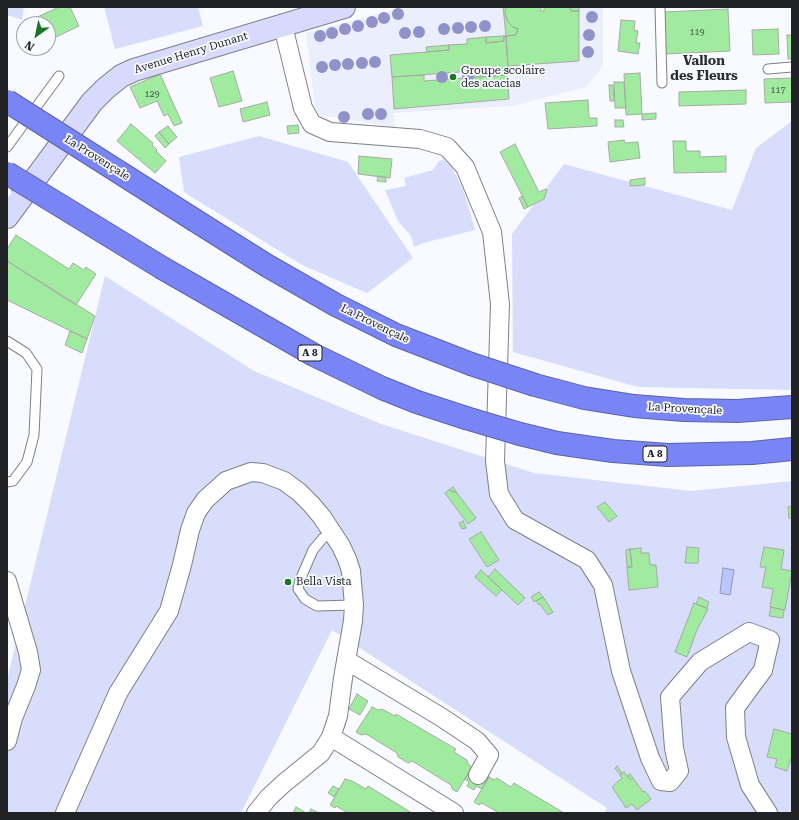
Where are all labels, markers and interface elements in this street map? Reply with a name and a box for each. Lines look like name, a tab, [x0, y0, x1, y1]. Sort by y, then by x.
north arrow	[16, 16, 56, 56]
house number: 119	[689, 27, 705, 37]
street label: Avenue Henry Dunant	[133, 29, 249, 77]
text: N	[23, 38, 37, 53]
district label: Vallon des Fleurs	[670, 53, 738, 84]
place label: Groupe scolaire des acacias	[461, 64, 545, 90]
marker: Groupe scolaire des acacias	[448, 72, 458, 82]
house number: 117	[770, 85, 786, 95]
house number: 129	[144, 89, 160, 99]
street label: La Provençale	[62, 133, 132, 183]
street label: La Provençale	[339, 302, 411, 346]
road number: A 8	[298, 345, 322, 361]
street label: La Provençale	[647, 400, 723, 418]
road number: A 8	[643, 446, 667, 462]
place label: Bella Vista	[296, 575, 351, 589]
marker: Bella Vista	[283, 577, 293, 587]

